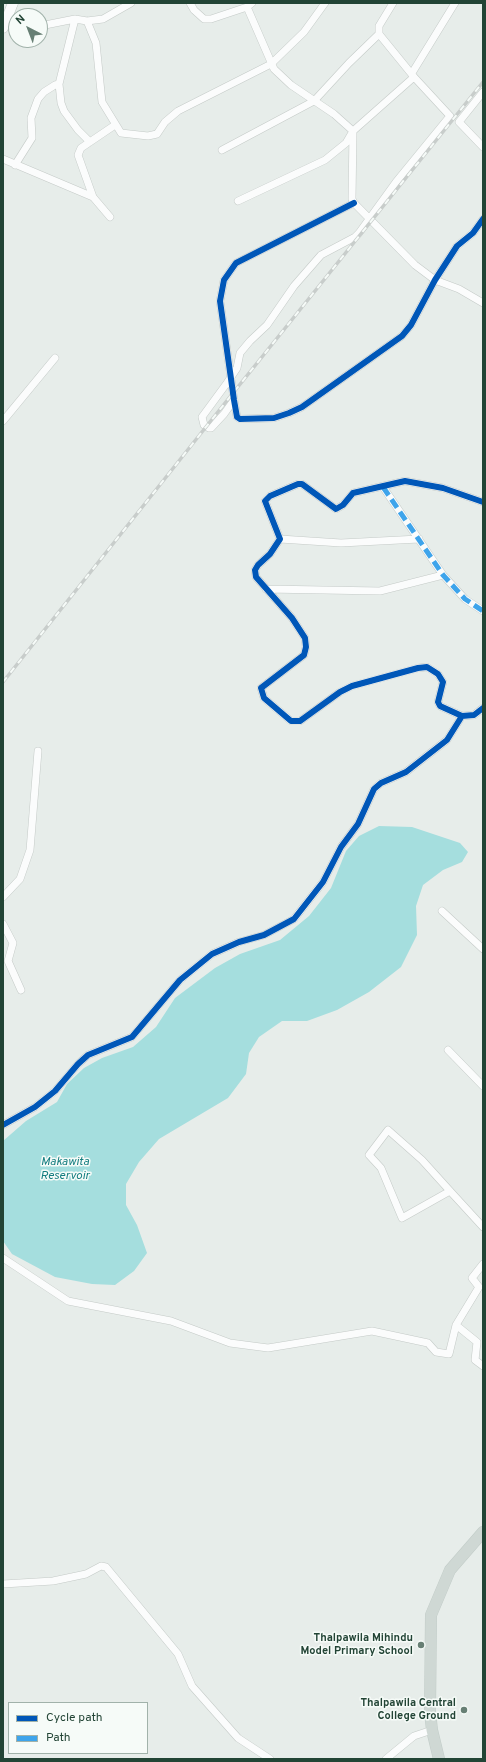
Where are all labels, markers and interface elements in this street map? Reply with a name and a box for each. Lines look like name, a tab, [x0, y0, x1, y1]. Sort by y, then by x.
north arrow	[8, 8, 48, 48]
text: N	[13, 12, 28, 28]
water label: Makawita Reservoir	[40, 1156, 90, 1184]
place label: Thalpawila Mihindu Model Primary School	[300, 1632, 413, 1658]
marker: Thalpawila Mihindu Model Primary School	[416, 1640, 426, 1650]
place label: Thalpawila Central College Ground	[360, 1697, 456, 1723]
legend	[8, 1702, 148, 1754]
marker: Thalpawila Central College Ground	[459, 1705, 469, 1715]
text: Cycle path	[46, 1710, 103, 1726]
text: Path	[46, 1730, 71, 1746]

